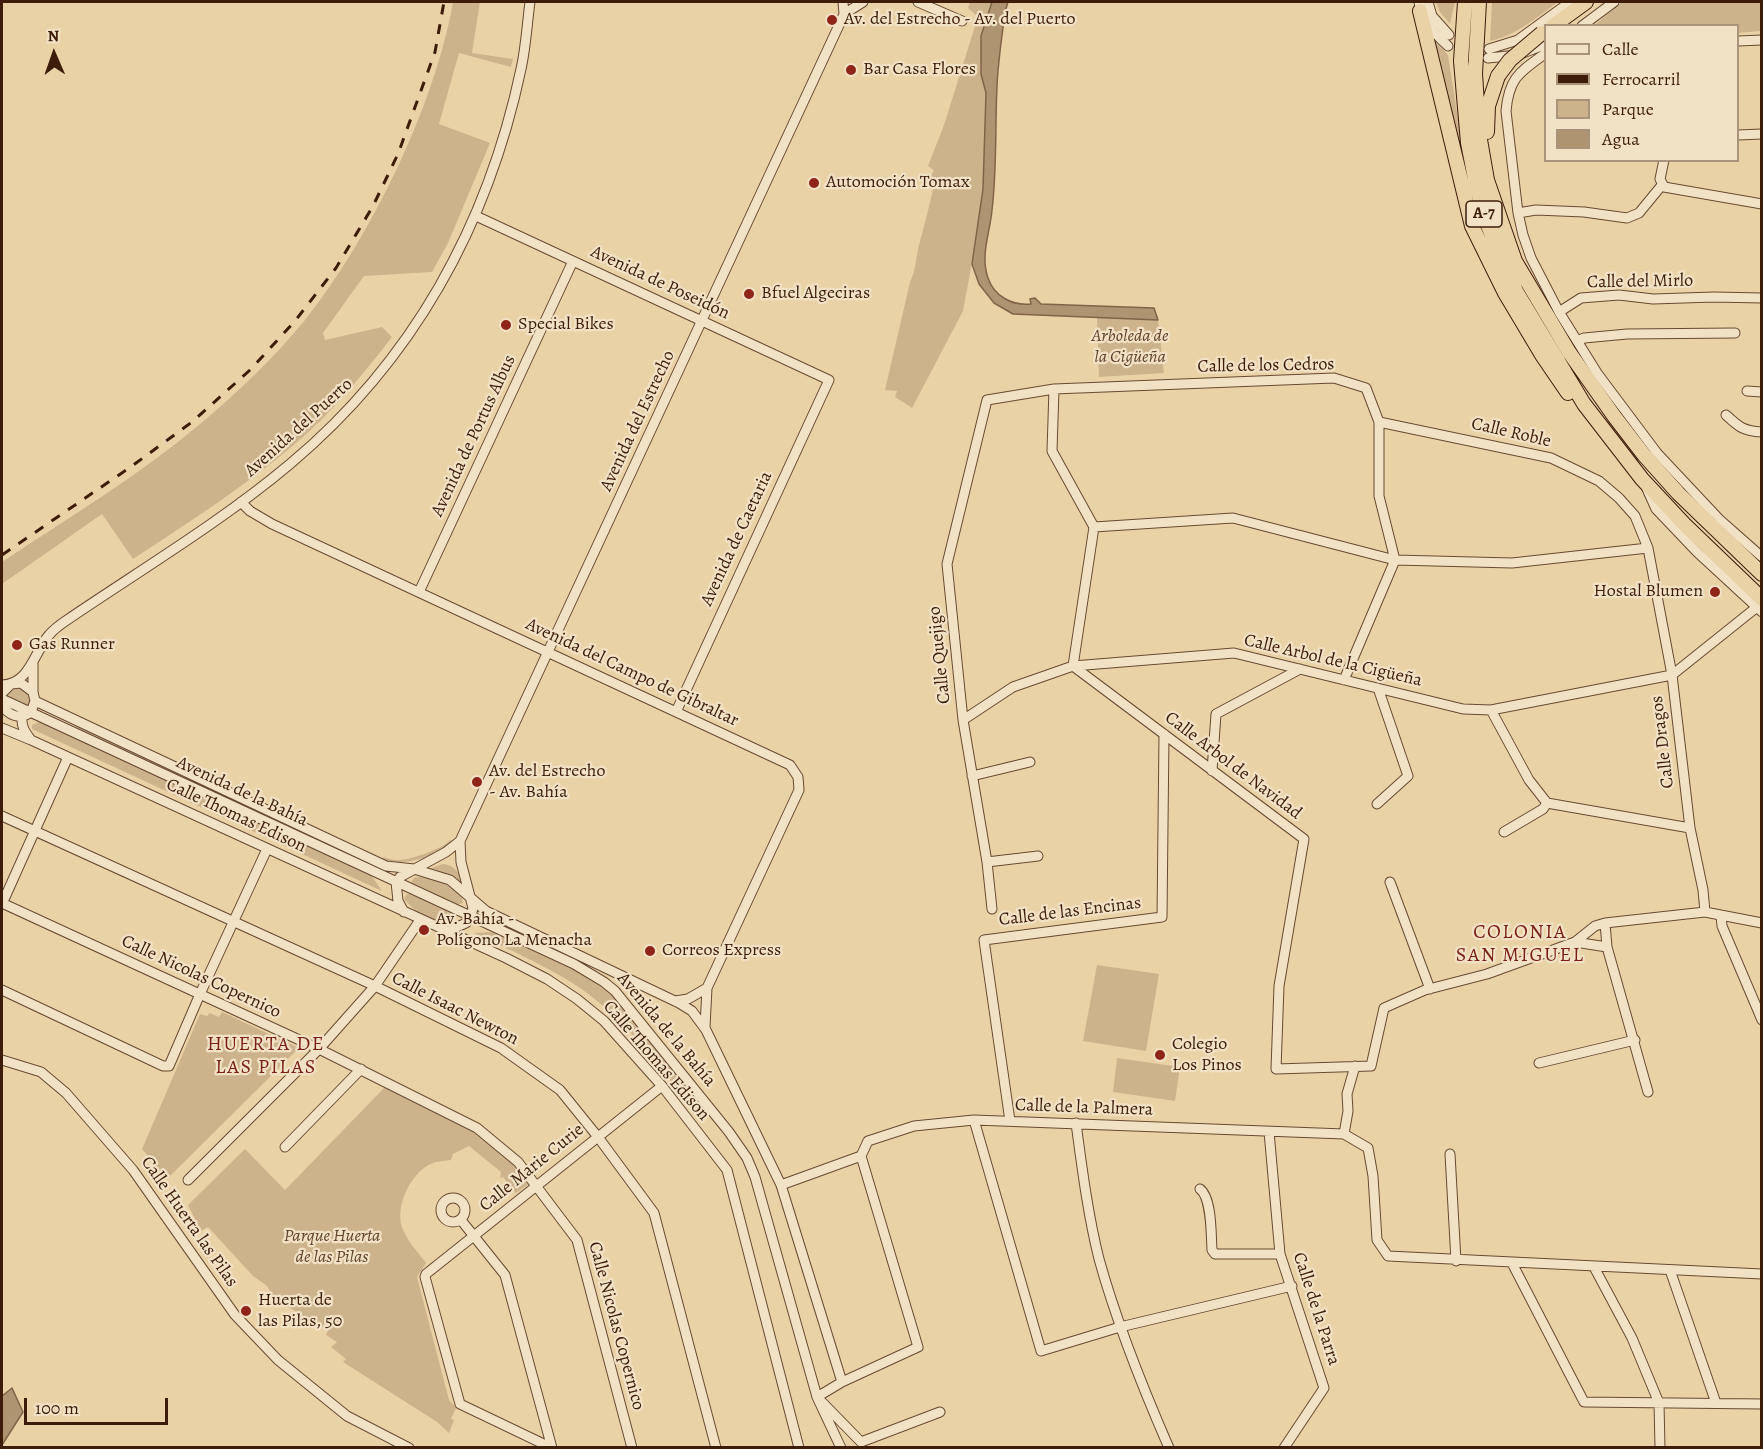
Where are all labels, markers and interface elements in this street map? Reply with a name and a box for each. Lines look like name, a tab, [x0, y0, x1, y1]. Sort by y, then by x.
place label: Av. del Estrecho - Av. del Puerto	[844, 9, 1076, 31]
marker: Av. del Estrecho - Av. del Puerto	[825, 13, 839, 27]
north arrow	[24, 24, 84, 84]
legend	[1544, 24, 1739, 162]
text: N	[47, 25, 60, 47]
text: Calle	[1602, 37, 1639, 61]
place label: Bar Casa Flores	[863, 59, 976, 81]
marker: Bar Casa Flores	[844, 63, 858, 77]
text: Ferrocarril	[1602, 67, 1680, 91]
text: Parque	[1602, 97, 1654, 121]
text: Agua	[1602, 127, 1640, 151]
place label: Automoción Tomax	[826, 172, 969, 194]
marker: Automoción Tomax	[807, 176, 821, 190]
road number: A-7	[1466, 201, 1502, 227]
street label: Avenida de Poseidón	[587, 241, 733, 325]
street label: Calle del Mirlo	[1587, 270, 1693, 294]
place label: Bfuel Algeciras	[761, 283, 870, 305]
marker: Bfuel Algeciras	[742, 287, 756, 301]
place label: Special Bikes	[518, 314, 614, 336]
marker: Special Bikes	[499, 318, 513, 332]
park label: Arboleda de la Cigüeña	[1092, 326, 1168, 368]
street label: Avenida del Estrecho	[596, 347, 680, 495]
street label: Avenida de Portus Albus	[427, 352, 521, 520]
street label: Calle de los Cedros	[1197, 354, 1335, 378]
street label: Avenida del Puerto	[241, 374, 357, 482]
street label: Calle Roble	[1469, 413, 1553, 453]
street label: Avenida de Caetaria	[696, 468, 778, 610]
place label: Hostal Blumen	[1594, 581, 1703, 603]
marker: Hostal Blumen	[1708, 585, 1722, 599]
street label: Calle Quejigo	[924, 605, 956, 705]
street label: Avenida del Campo de Gibraltar	[522, 614, 742, 732]
street label: Calle Arbol de la Cigüeña	[1242, 630, 1424, 692]
place label: Gas Runner	[29, 634, 115, 656]
marker: Gas Runner	[10, 638, 24, 652]
street label: Calle Dragos	[1647, 695, 1679, 789]
street label: Calle Arbol de Navidad	[1160, 707, 1306, 825]
street label: Avenida de la Bahía	[173, 752, 311, 832]
place label: Av. del Estrecho - Av. Bahía	[489, 761, 605, 804]
street label: Calle Thomas Edison	[163, 774, 309, 858]
marker: Av. del Estrecho - Av. Bahía	[470, 775, 484, 789]
street label: Calle de las Encinas	[998, 893, 1142, 931]
place label: Av. Bahía - Polígono La Menacha	[436, 909, 592, 952]
district label: COLONIA SAN MIGUEL	[1456, 921, 1584, 968]
marker: Av. Bahía - Polígono La Menacha	[417, 923, 431, 937]
street label: Calle Nicolas Copernico	[118, 931, 284, 1023]
place label: Correos Express	[662, 940, 781, 962]
marker: Correos Express	[643, 944, 657, 958]
street label: Calle Isaac Newton	[388, 968, 522, 1050]
street label: Avenida de la Bahía	[612, 969, 720, 1091]
street label: Calle Thomas Edison	[598, 997, 714, 1125]
district label: HUERTA DE LAS PILAS	[207, 1033, 325, 1080]
place label: Colegio Los Pinos	[1172, 1034, 1242, 1076]
marker: Colegio Los Pinos	[1153, 1048, 1167, 1062]
street label: Calle de la Palmera	[1015, 1095, 1153, 1121]
street label: Calle Marie Curie	[475, 1119, 589, 1217]
street label: Calle Huerta las Pilas	[136, 1152, 242, 1292]
park label: Parque Huerta de las Pilas	[284, 1226, 380, 1268]
street label: Calle Nicolas Copernico	[583, 1239, 649, 1413]
street label: Calle de la Parra	[1288, 1250, 1344, 1368]
place label: Huerta de las Pilas, 50	[258, 1290, 342, 1332]
marker: Huerta de las Pilas, 50	[239, 1304, 253, 1318]
scale bar	[27, 1386, 171, 1424]
text: 100 m	[35, 1396, 79, 1420]

